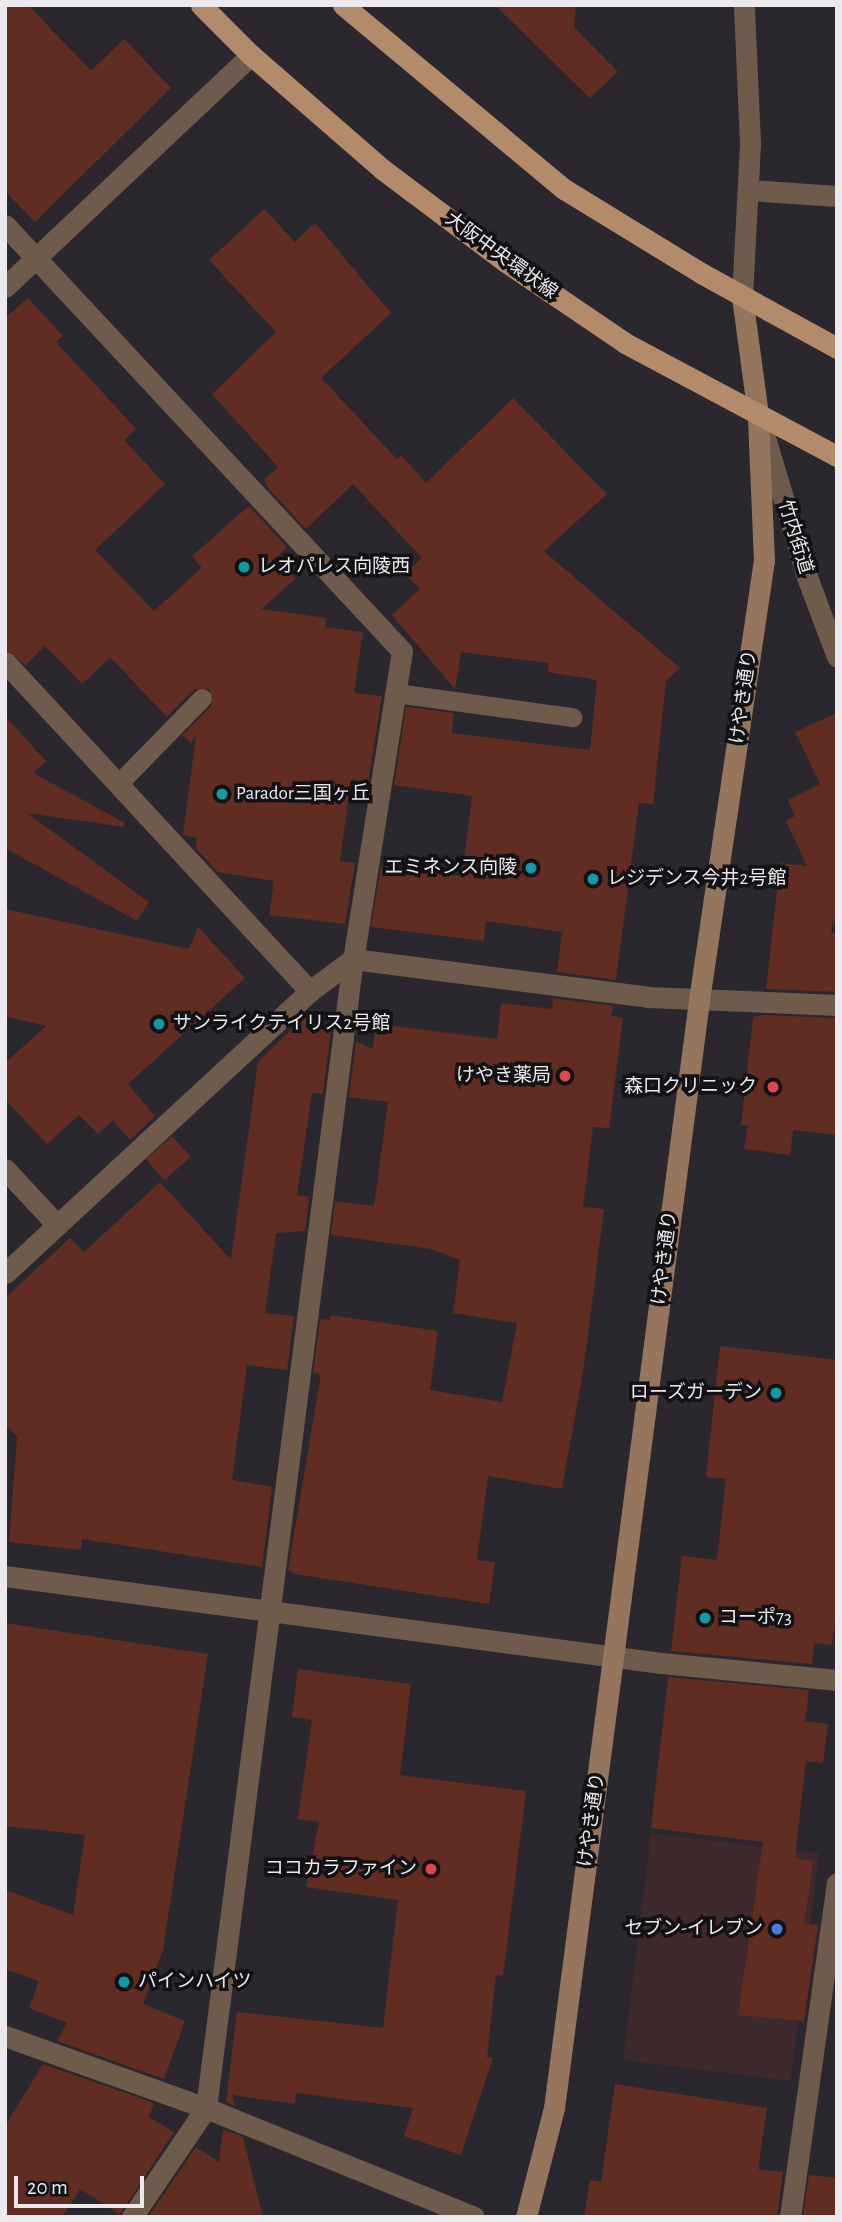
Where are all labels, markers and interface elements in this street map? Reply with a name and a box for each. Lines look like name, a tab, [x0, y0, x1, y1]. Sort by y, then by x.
street label: 大阪中央環状線	[440, 208, 562, 304]
street label: 竹内街道	[773, 497, 817, 577]
place label: レオパレス向陵西	[258, 556, 410, 578]
marker: レオパレス向陵西	[236, 559, 252, 575]
street label: けやき通り	[726, 648, 762, 746]
place label: Parador三国ヶ丘	[236, 783, 370, 805]
marker: Parador三国ヶ丘	[214, 786, 230, 802]
place label: エミネンス向陵	[384, 857, 517, 879]
marker: エミネンス向陵	[523, 860, 539, 876]
place label: レジデンス今井2号館	[607, 868, 787, 890]
marker: レジデンス今井2号館	[585, 871, 601, 887]
place label: サンライクテイリス2号館	[173, 1013, 391, 1035]
marker: サンライクテイリス2号館	[151, 1016, 167, 1032]
place label: けやき薬局	[456, 1065, 551, 1087]
marker: けやき薬局	[557, 1068, 573, 1084]
place label: 森口クリニック	[624, 1076, 757, 1098]
marker: 森口クリニック	[763, 1077, 783, 1097]
street label: けやき通り	[648, 1209, 682, 1307]
place label: ローズガーデン	[629, 1382, 762, 1404]
marker: ローズガーデン	[768, 1385, 784, 1401]
place label: コーポ73	[719, 1607, 792, 1629]
marker: コーポ73	[697, 1610, 713, 1626]
street label: けやき通り	[574, 1771, 610, 1869]
place label: ココカラファイン	[265, 1858, 417, 1880]
marker: ココカラファイン	[423, 1861, 439, 1877]
place label: セブン-イレブン	[624, 1918, 763, 1940]
marker: セブン-イレブン	[769, 1921, 785, 1937]
place label: パインハイツ	[138, 1971, 252, 1993]
marker: パインハイツ	[116, 1974, 132, 1990]
scale bar	[18, 2162, 147, 2206]
text: 20 m	[27, 2177, 68, 2198]

